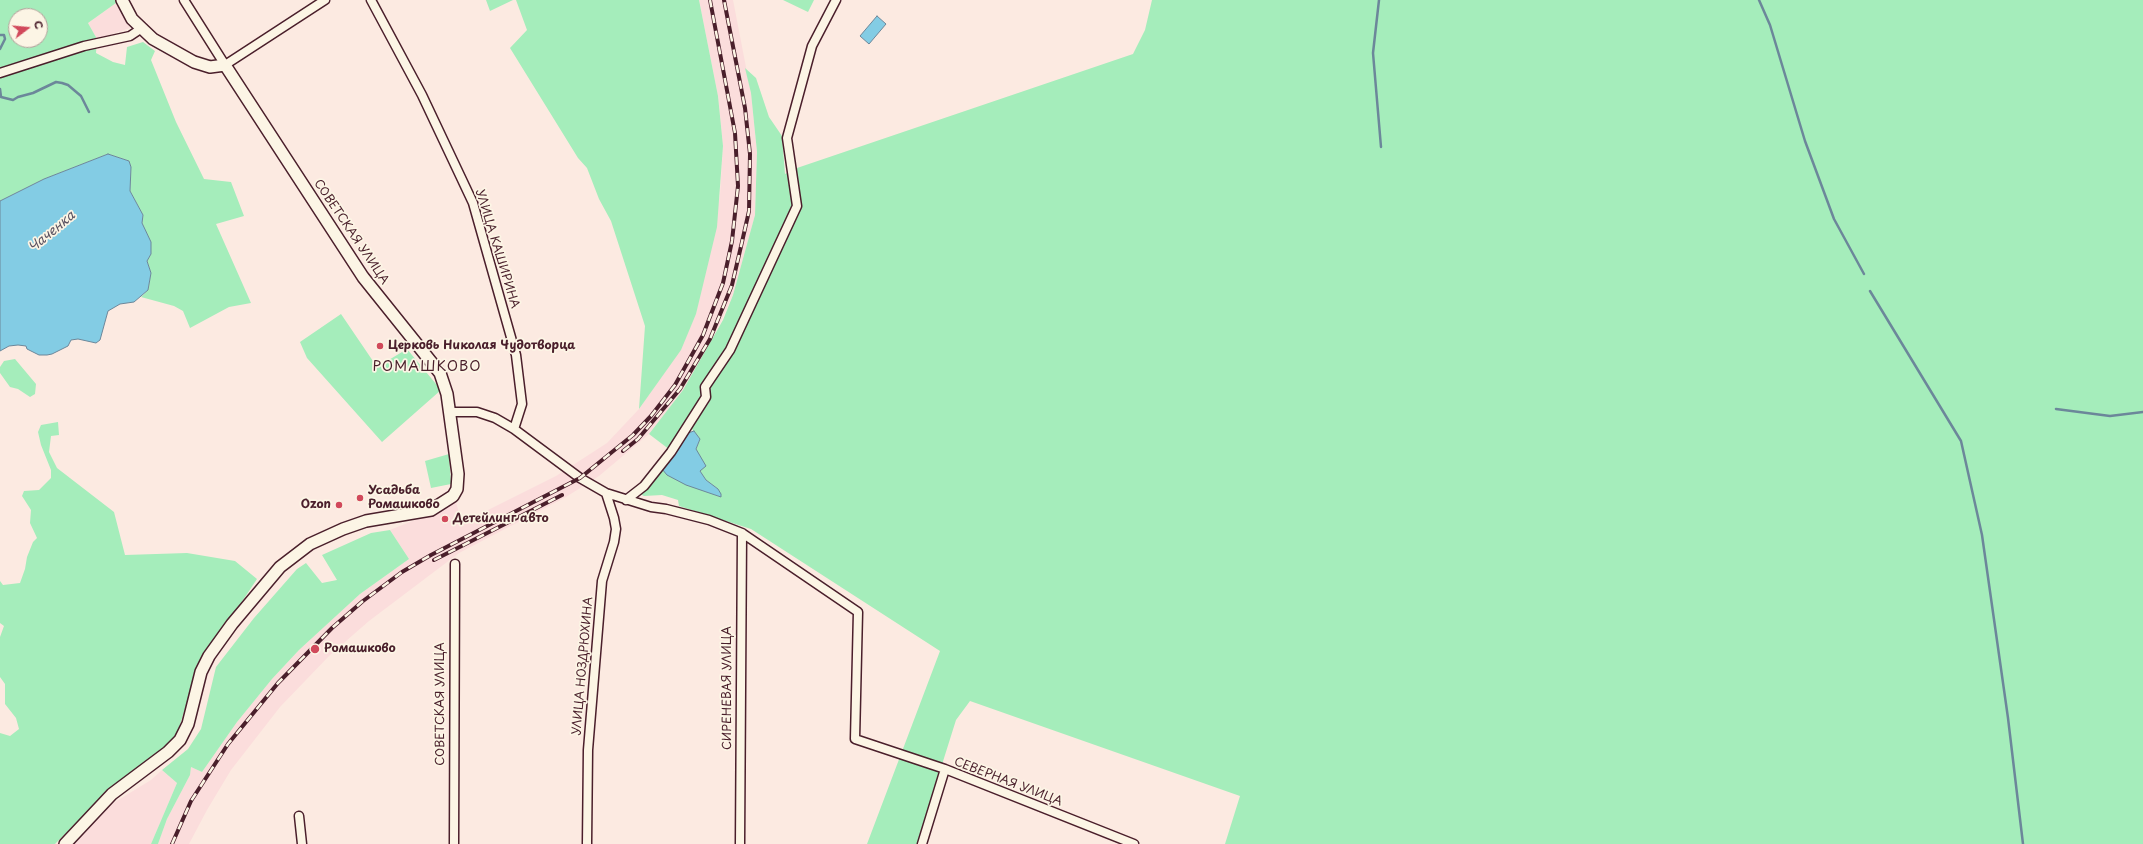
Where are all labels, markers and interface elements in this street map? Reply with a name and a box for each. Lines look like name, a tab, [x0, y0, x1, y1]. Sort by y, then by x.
north arrow	[8, 8, 48, 48]
text: С	[30, 19, 48, 31]
street label: СОВЕТСКАЯ УЛИЦА	[311, 177, 391, 287]
street label: УЛИЦА КАШИРИНА	[472, 188, 522, 310]
water label: Чаченка	[26, 208, 78, 256]
place label: Церковь Николая Чудотворца	[388, 339, 575, 353]
marker: Церковь Николая Чудотворца	[375, 341, 385, 351]
district label: РОМАШКОВО	[373, 359, 481, 375]
place label: Усадьба Ромашково	[368, 484, 440, 512]
marker: Усадьба Ромашково	[355, 493, 365, 503]
place label: Ozon	[301, 498, 331, 512]
marker: Ozon	[334, 500, 344, 510]
place label: Детейлинг авто	[453, 512, 549, 526]
marker: Детейлинг авто	[440, 514, 450, 524]
street label: УЛИЦА НОЗДРЮХИНА	[570, 596, 596, 736]
street label: СИРЕНЕВАЯ УЛИЦА	[721, 626, 735, 750]
place label: Ромашково	[324, 642, 396, 656]
street label: СОВЕТСКАЯ УЛИЦА	[434, 642, 448, 766]
marker: Ромашково	[309, 643, 321, 655]
street label: СЕВЕРНАЯ УЛИЦА	[952, 755, 1064, 809]

